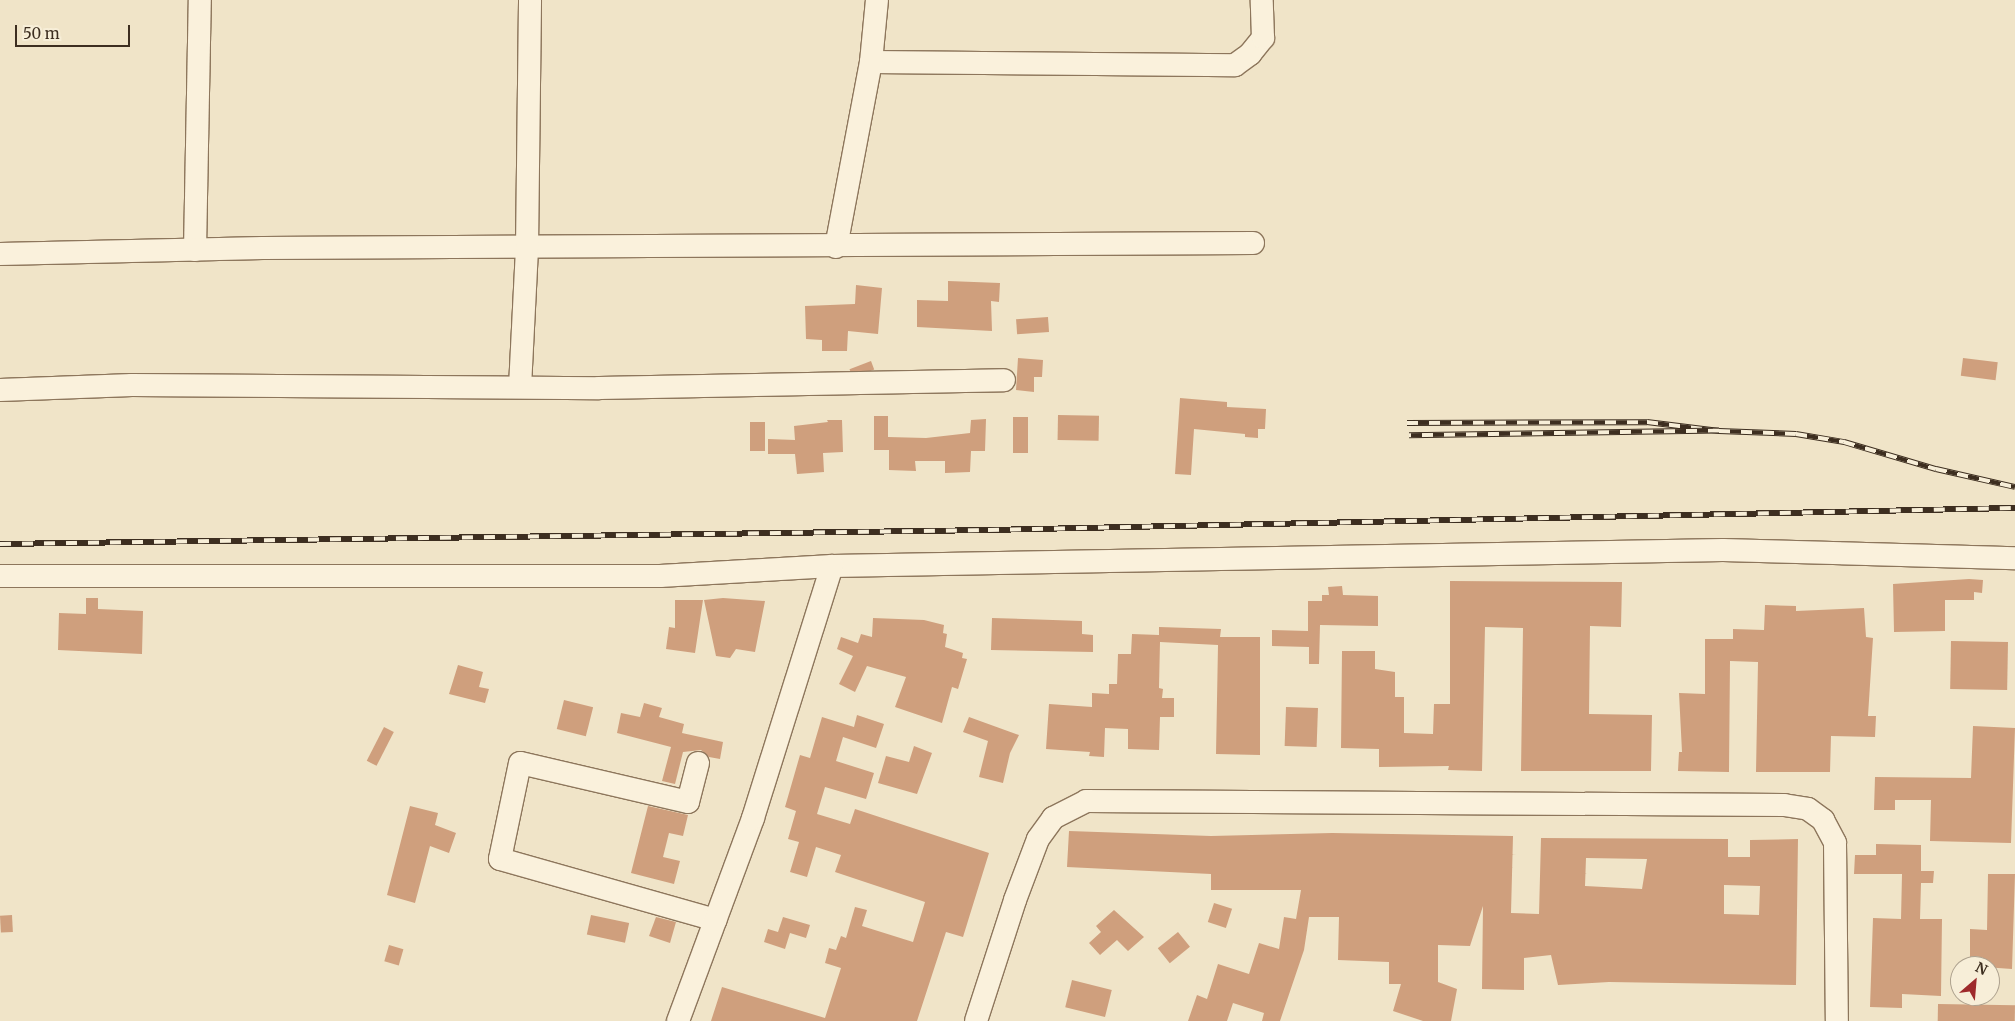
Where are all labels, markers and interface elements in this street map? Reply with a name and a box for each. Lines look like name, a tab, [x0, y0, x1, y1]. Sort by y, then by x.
scale bar	[18, 15, 132, 47]
text: 50 m	[23, 24, 60, 43]
north arrow	[1950, 956, 2000, 1006]
text: N	[1972, 958, 1990, 979]

